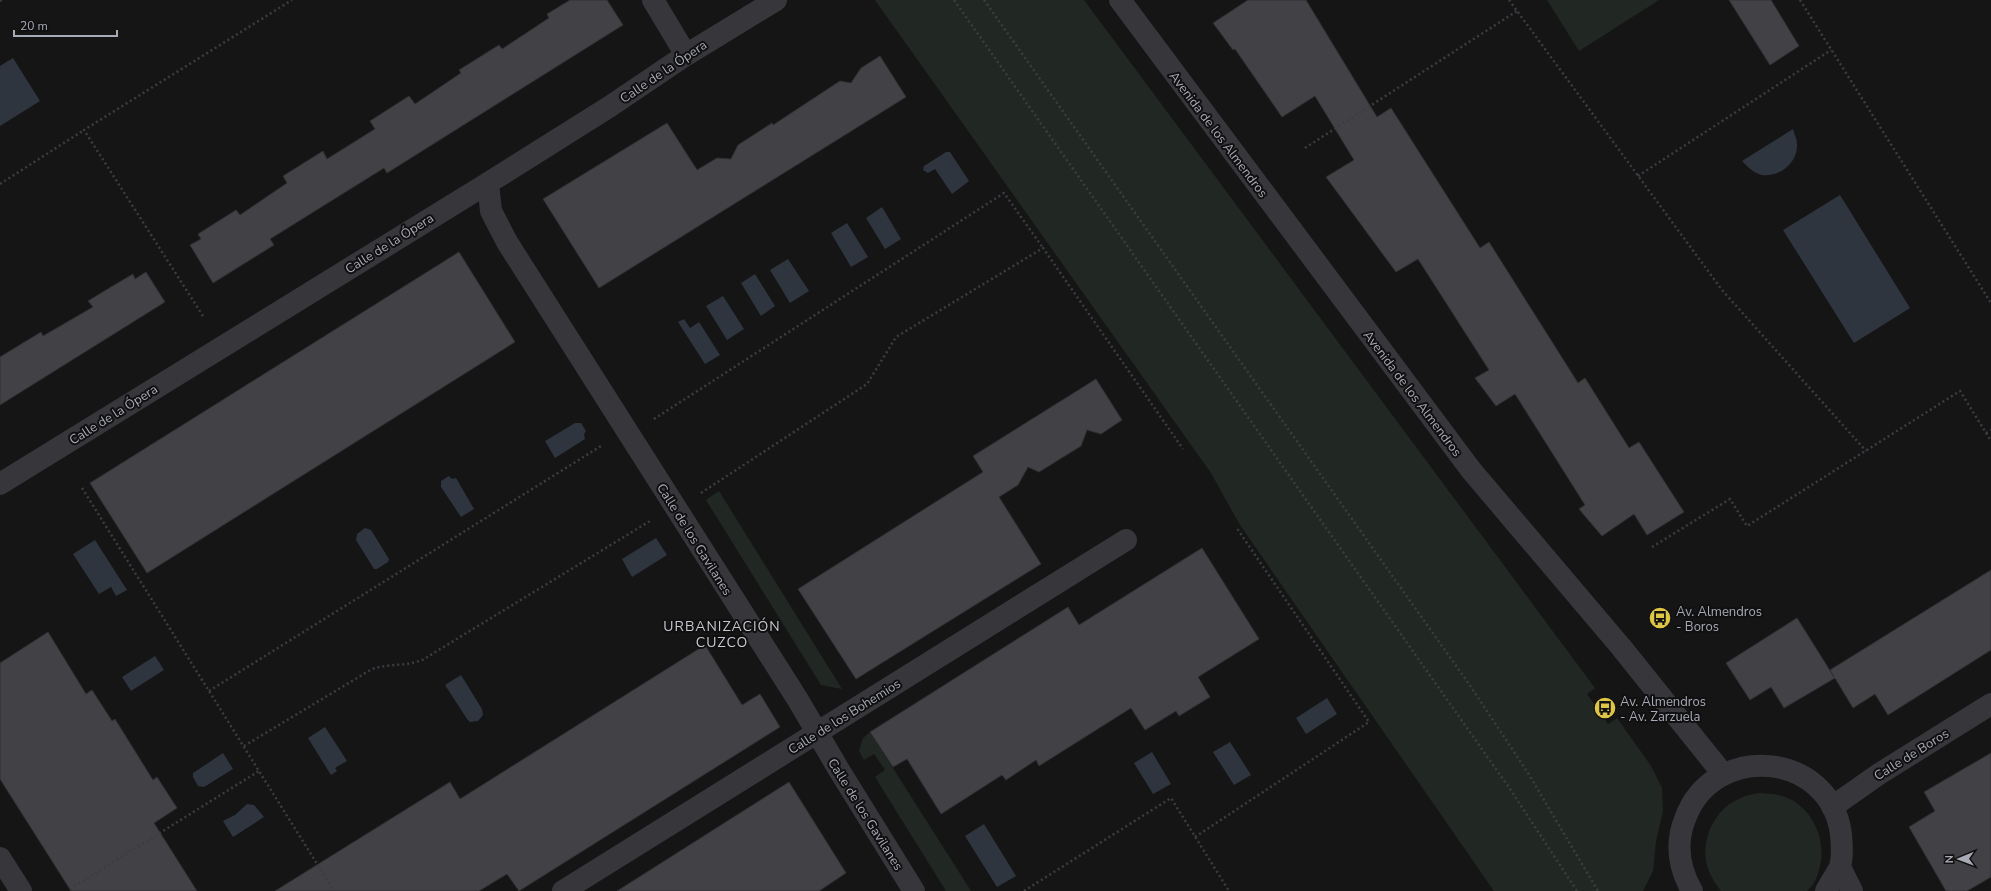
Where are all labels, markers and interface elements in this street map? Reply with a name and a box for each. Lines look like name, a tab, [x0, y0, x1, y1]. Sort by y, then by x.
scale bar	[14, 12, 117, 38]
text: 20 m	[20, 18, 48, 34]
street label: Calle de la Ópera	[616, 35, 711, 108]
street label: Avenida de los Almendros	[1165, 68, 1272, 201]
street label: Calle de la Ópera	[341, 209, 437, 278]
street label: Avenida de los Almendros	[1359, 327, 1466, 460]
street label: Calle de la Ópera	[65, 380, 161, 449]
street label: Calle de los Gavilanes	[652, 480, 736, 599]
place label: Av. Almendros - Boros	[1676, 603, 1762, 636]
bus stop icon: Av. Almendros - Boros	[1647, 605, 1673, 631]
district label: URBANIZACIÓN CUZCO	[663, 617, 781, 652]
street label: Calle de los Bohemios	[785, 675, 904, 759]
place label: Av. Almendros - Av. Zarzuela	[1620, 693, 1706, 726]
bus stop icon: Av. Almendros - Av. Zarzuela	[1592, 695, 1618, 721]
street label: Calle de Boros	[1871, 725, 1952, 785]
street label: Calle de los Gavilanes	[823, 755, 907, 874]
north arrow	[1939, 839, 1979, 879]
text: N	[1942, 855, 1957, 863]

